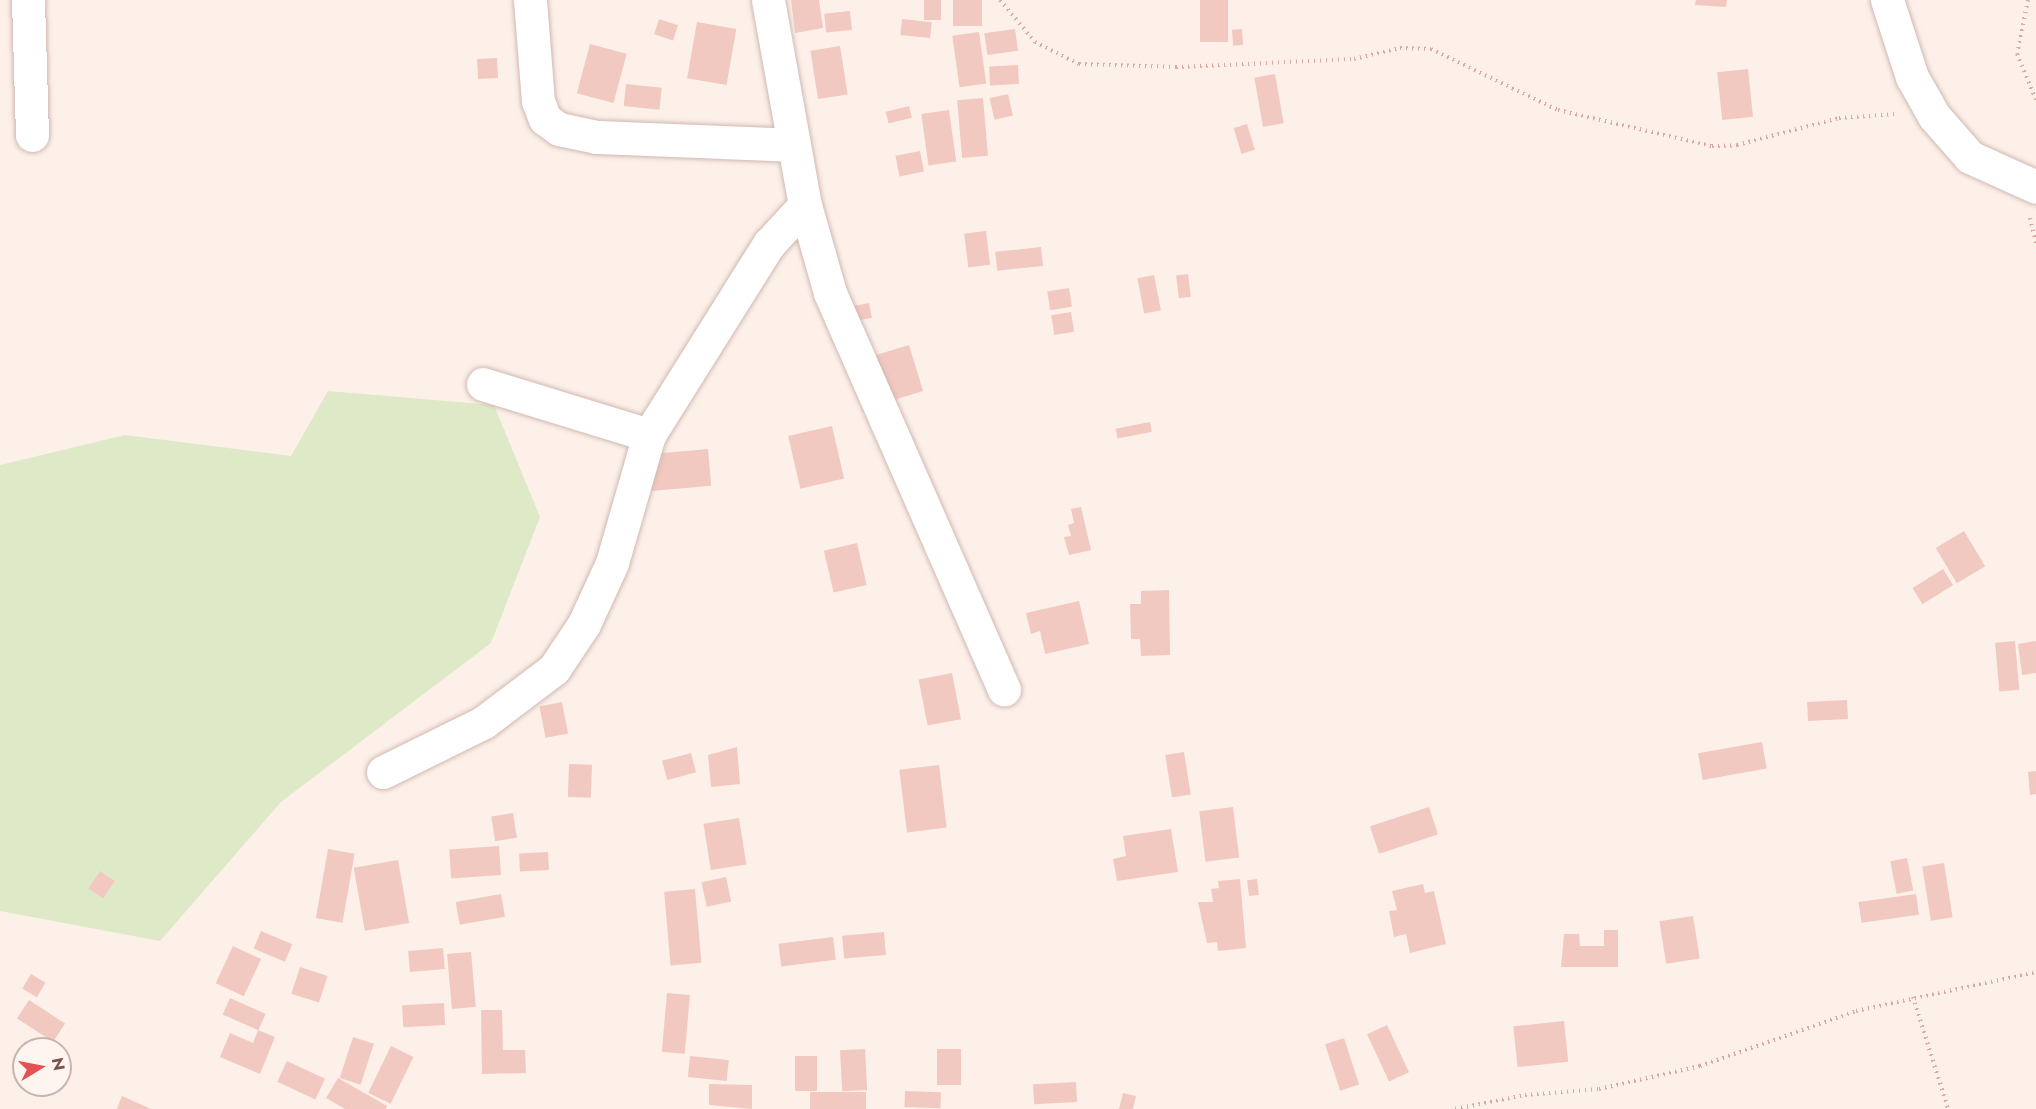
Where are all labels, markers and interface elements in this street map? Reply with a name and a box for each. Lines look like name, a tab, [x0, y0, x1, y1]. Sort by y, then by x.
north arrow	[12, 1037, 72, 1097]
text: N	[46, 1056, 71, 1072]

